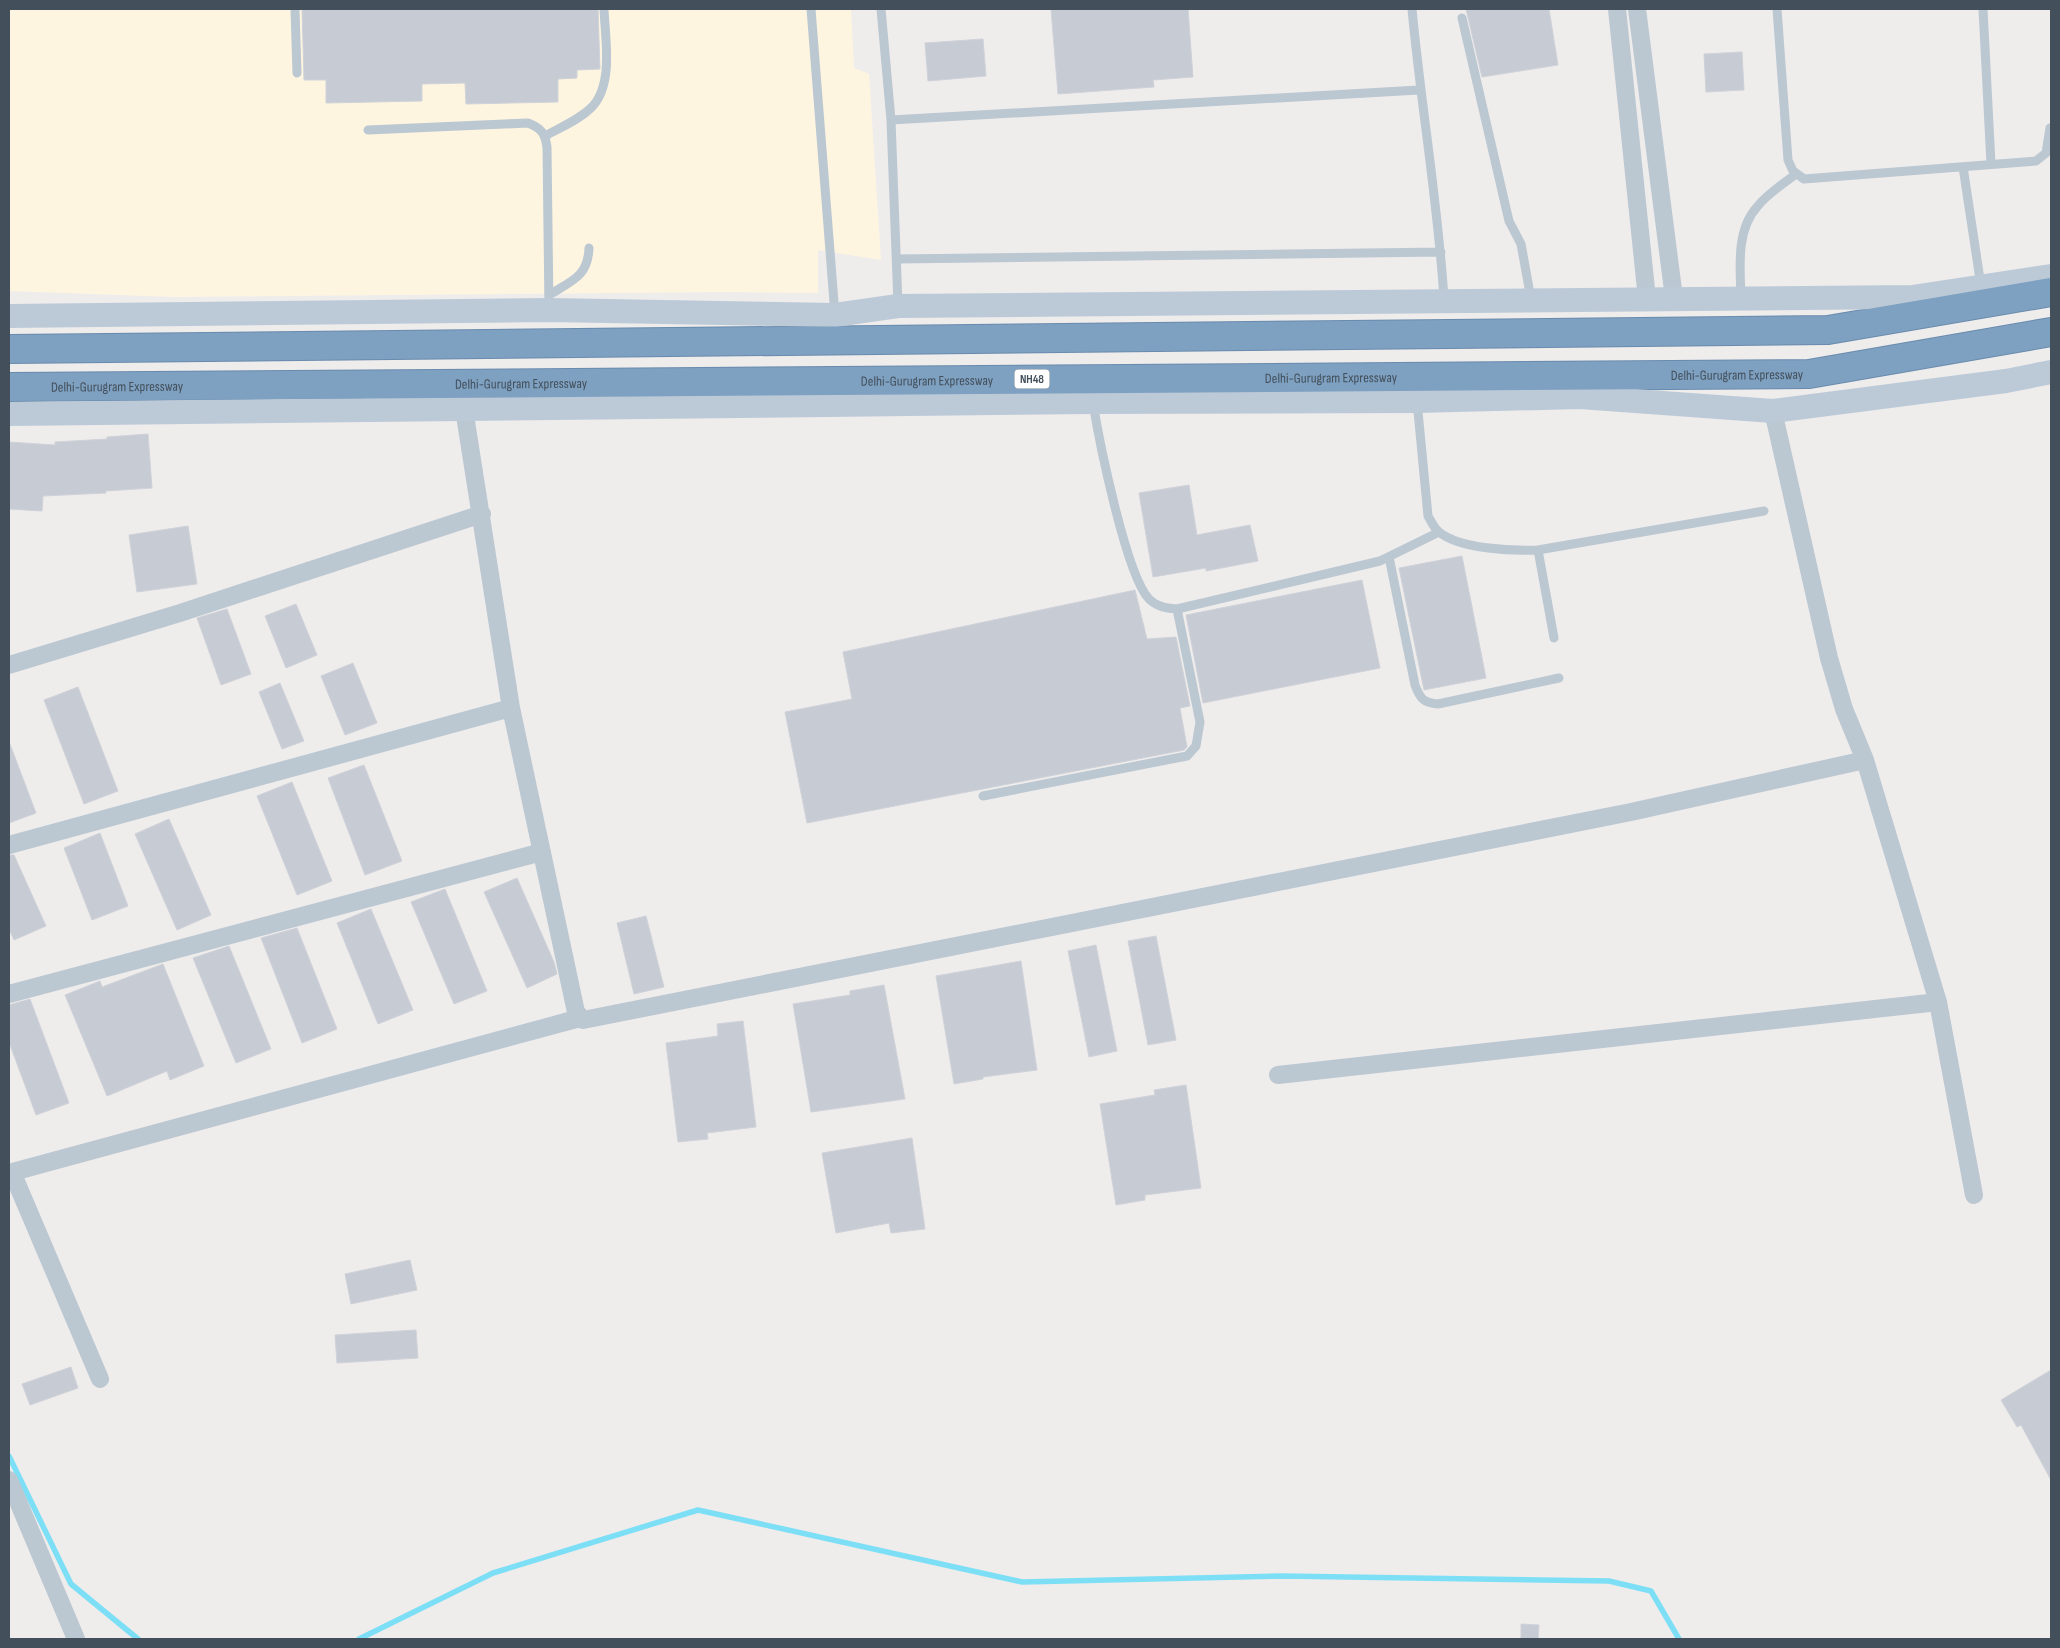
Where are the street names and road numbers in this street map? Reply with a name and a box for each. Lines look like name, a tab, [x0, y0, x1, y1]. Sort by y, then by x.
street label: Delhi-Gurugram Expressway	[1671, 366, 1804, 383]
street label: Delhi-Gurugram Expressway	[1265, 368, 1398, 386]
road number: NH48	[1014, 369, 1050, 388]
street label: Delhi-Gurugram Expressway	[861, 371, 994, 389]
street label: Delhi-Gurugram Expressway	[455, 374, 588, 392]
street label: Delhi-Gurugram Expressway	[51, 377, 184, 395]

